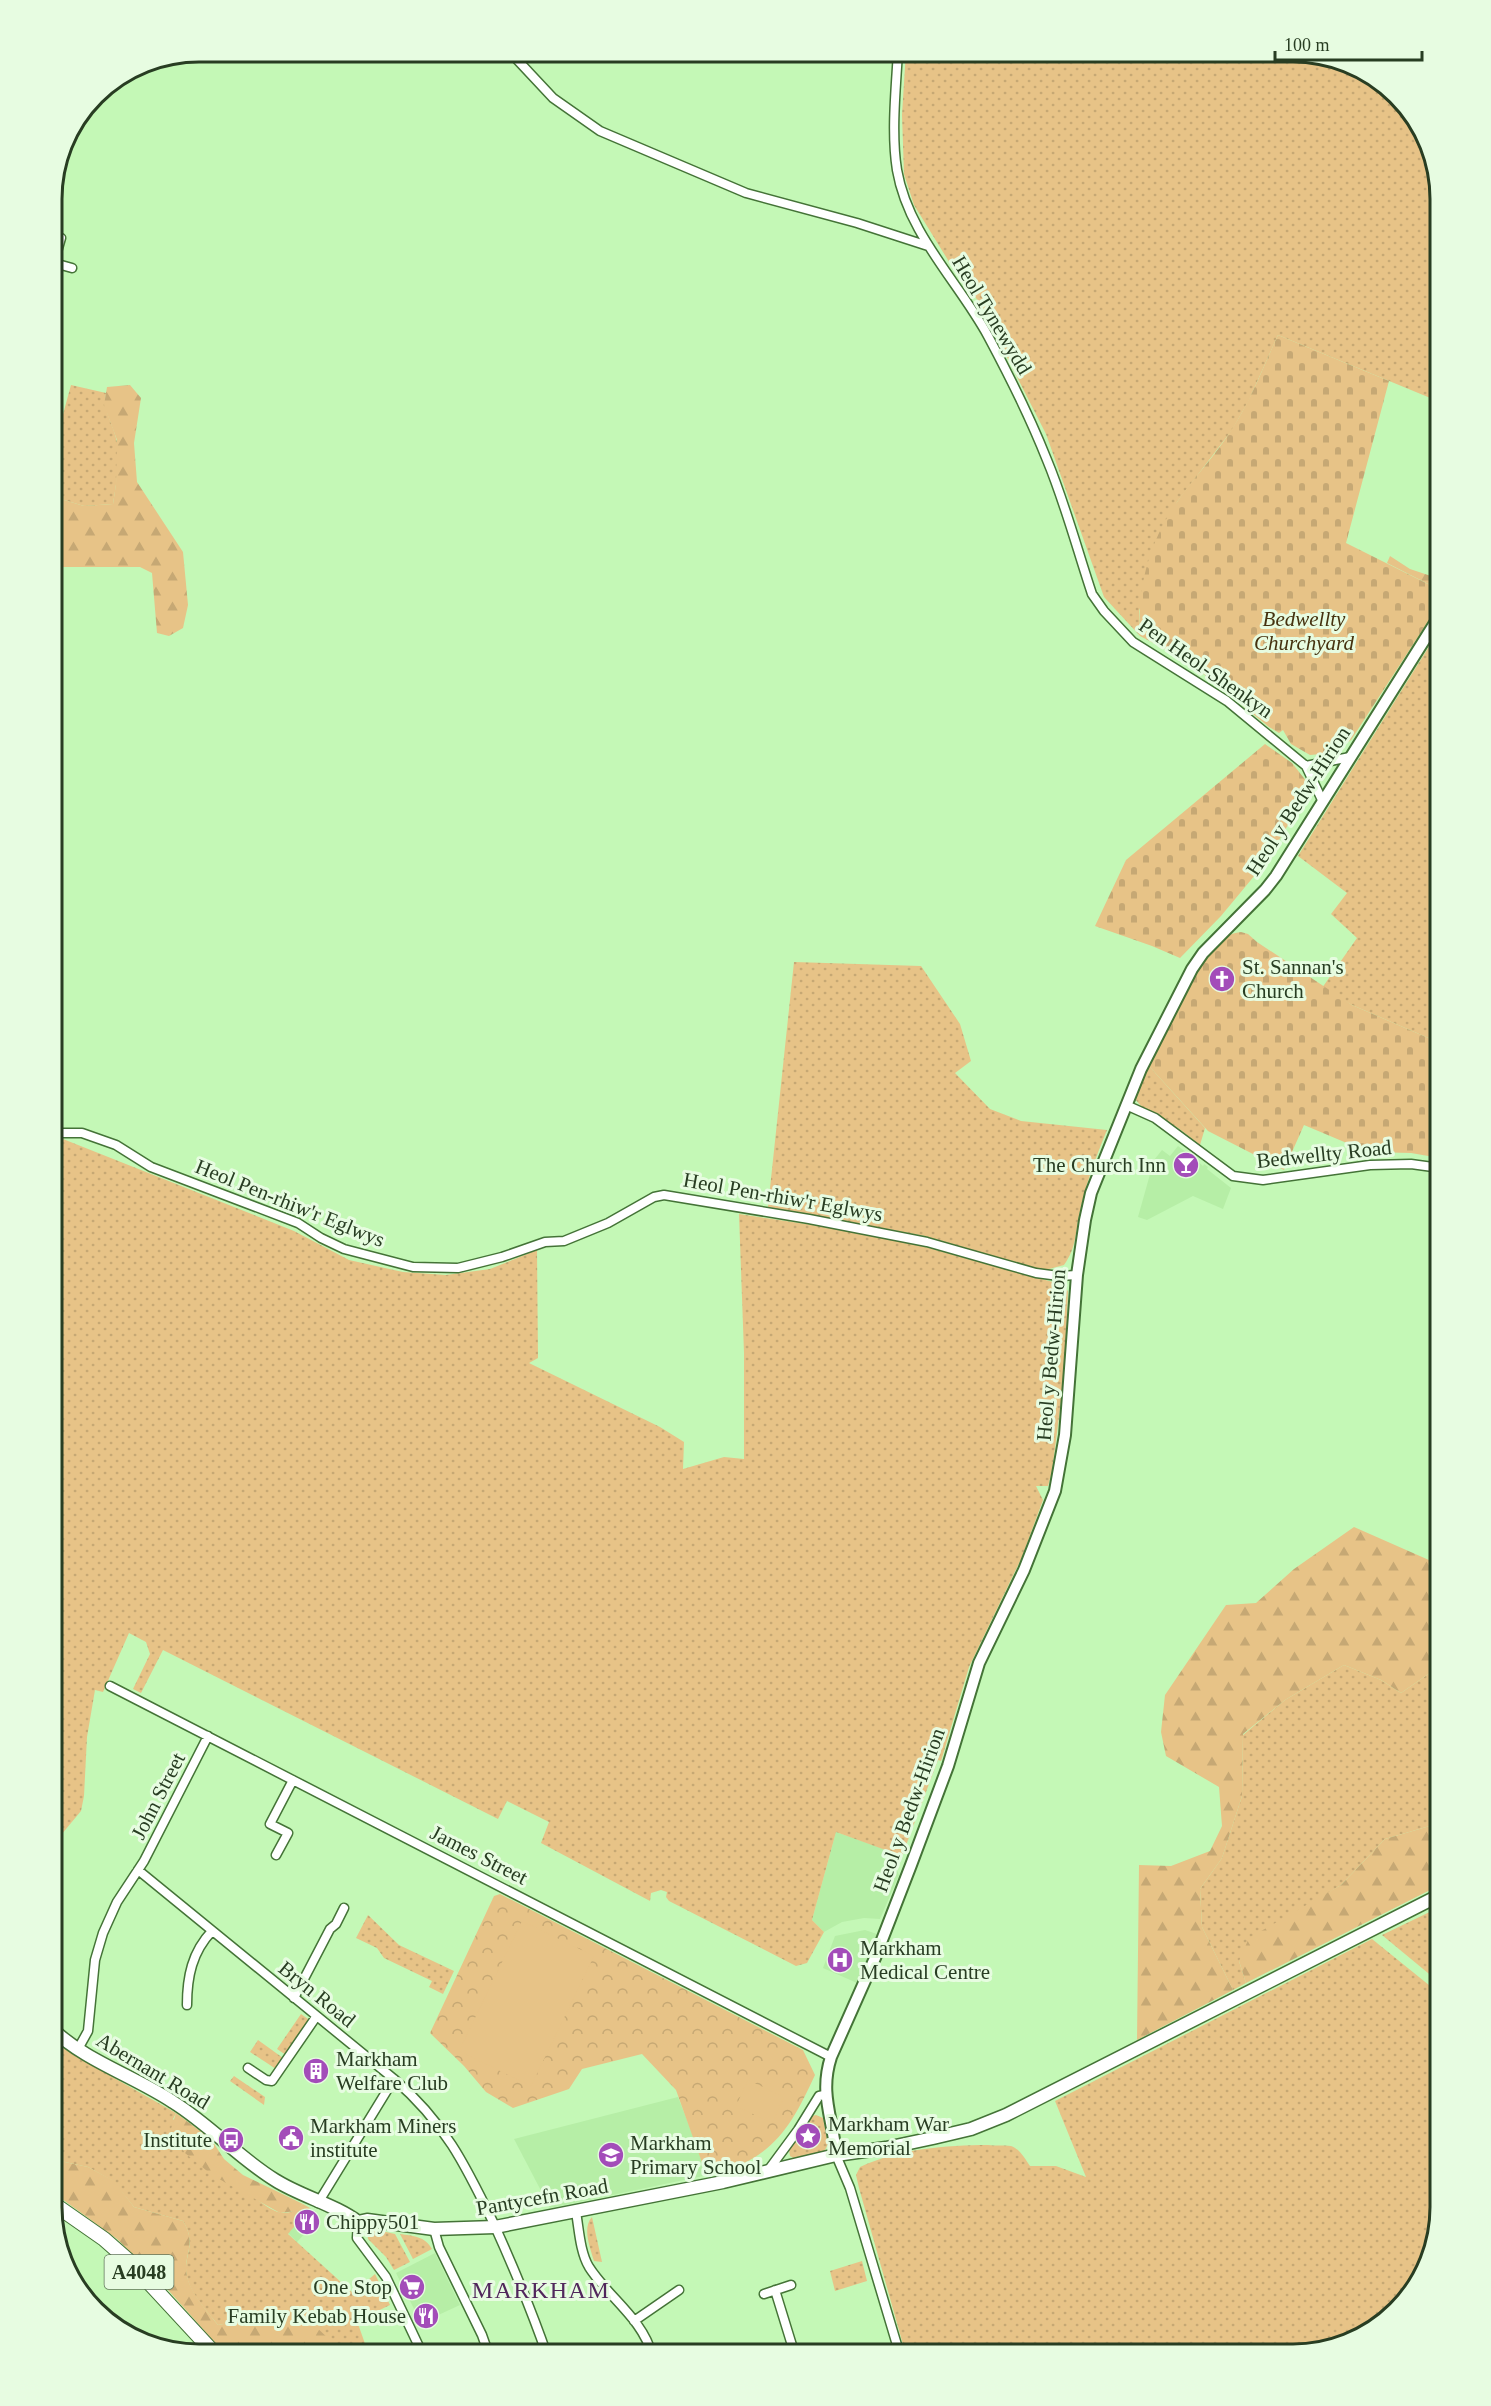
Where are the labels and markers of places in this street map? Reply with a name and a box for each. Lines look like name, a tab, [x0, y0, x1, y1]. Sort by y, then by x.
place label: St. Sannan's Church	[1242, 955, 1344, 1003]
church icon: St. Sannan's Church	[1207, 964, 1237, 994]
bar icon: The Church Inn	[1171, 1150, 1201, 1180]
place label: The Church Inn	[1033, 1153, 1166, 1177]
place label: Markham Medical Centre	[860, 1936, 990, 1984]
hospital icon: Markham Medical Centre	[825, 1945, 855, 1975]
place label: Markham Welfare Club	[336, 2047, 448, 2095]
building icon: Markham Welfare Club	[301, 2056, 331, 2086]
place label: Markham War Memorial	[828, 2112, 949, 2160]
place label: Markham Miners institute	[310, 2114, 456, 2162]
place icon: Markham War Memorial	[793, 2121, 823, 2151]
public building icon: Markham Miners institute	[276, 2123, 306, 2153]
bus stop icon: Institute	[216, 2125, 246, 2155]
place label: Institute	[143, 2128, 212, 2152]
place label: Markham Primary School	[630, 2131, 761, 2179]
school or university icon: Markham Primary School	[596, 2140, 626, 2170]
restaurant icon: Chippy501	[292, 2207, 322, 2237]
place label: Chippy501	[326, 2210, 419, 2234]
supermarket icon: One Stop	[397, 2272, 427, 2302]
place label: One Stop	[313, 2275, 392, 2299]
restaurant icon: Family Kebab House	[411, 2301, 441, 2331]
place label: Family Kebab House	[228, 2304, 406, 2328]

